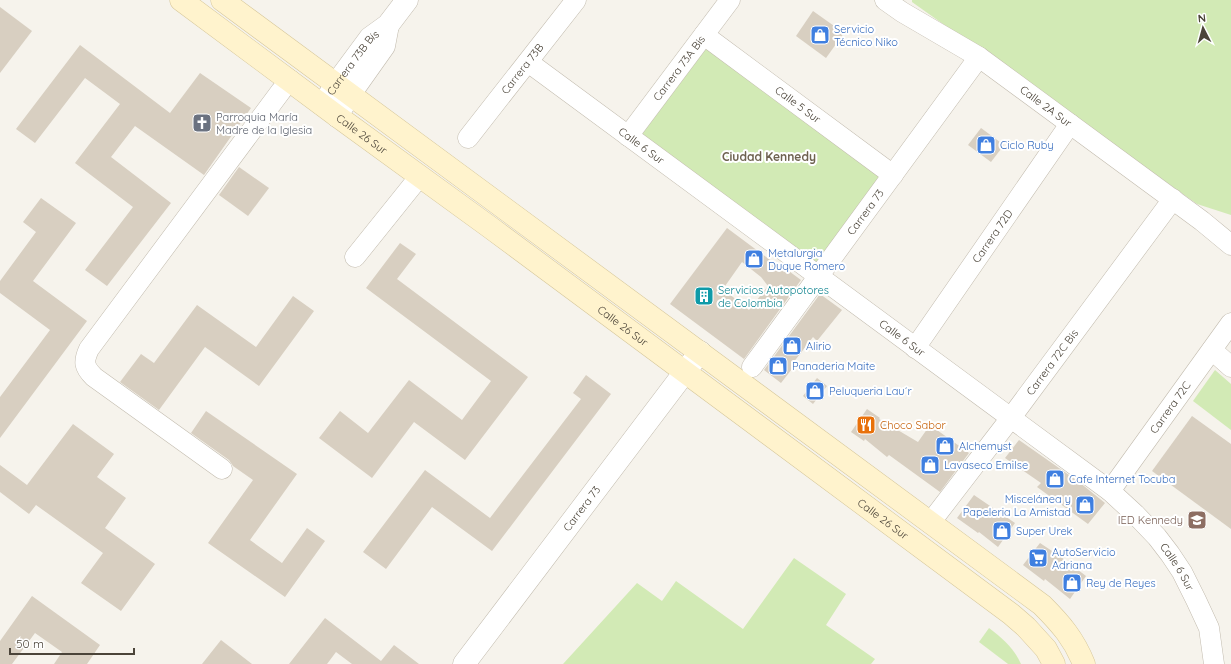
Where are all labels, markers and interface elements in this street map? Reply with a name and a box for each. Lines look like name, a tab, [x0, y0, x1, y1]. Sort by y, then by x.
north arrow	[1183, 8, 1223, 48]
text: N	[1197, 11, 1207, 25]
place label: Servicio Técnico Niko	[834, 22, 898, 49]
shop icon: Servicio Técnico Niko	[809, 24, 831, 46]
street label: Carrera 73B Bis	[324, 27, 382, 98]
street label: Carrera 73A Bis	[650, 32, 708, 104]
street label: Carrera 73B	[498, 40, 546, 97]
street label: Calle 2A Sur	[1017, 82, 1075, 130]
street label: Calle 5 Sur	[772, 83, 824, 127]
place label: Parroquia María Madre de la Iglesia	[216, 110, 312, 137]
street label: Calle 26 Sur	[333, 111, 391, 158]
church icon: Parroquia María Madre de la Iglesia	[191, 112, 213, 134]
street label: Calle 6 Sur	[616, 124, 668, 168]
shop icon: Ciclo Ruby	[975, 134, 997, 156]
place label: Ciclo Ruby	[1000, 138, 1054, 152]
district label: Ciudad Kennedy	[722, 149, 816, 164]
street label: Carrera 73	[844, 186, 887, 238]
street label: Carrera 72D	[969, 207, 1016, 266]
place label: Metalurgia Duque Romero	[768, 246, 846, 273]
shop icon: Metalurgia Duque Romero	[743, 248, 765, 270]
place label: Servicios Autopotores de Colombia	[718, 283, 829, 310]
building icon: Servicios Autopotores de Colombia	[693, 285, 715, 307]
street label: Calle 26 Sur	[595, 302, 652, 350]
street label: Calle 6 Sur	[877, 316, 929, 360]
street label: Carrera 72C Bis	[1023, 326, 1081, 398]
shop icon: Alirio	[781, 335, 803, 357]
place label: Alirio	[806, 339, 832, 353]
shop icon: Panaderia Maite	[767, 355, 789, 377]
place label: Panaderia Maite	[792, 359, 875, 373]
street label: Carrera 72C	[1147, 379, 1194, 436]
shop icon: Peluqueria Lau´r	[804, 380, 826, 402]
place label: Peluqueria Lau´r	[829, 384, 913, 398]
restaurant icon: Choco Sabor	[855, 414, 877, 436]
place label: Choco Sabor	[880, 418, 947, 432]
shop icon: Alchemyst	[934, 435, 956, 457]
place label: Alchemyst	[959, 439, 1012, 453]
shop icon: Lavaseco Emilse	[919, 454, 941, 476]
place label: Lavaseco Emilse	[944, 458, 1028, 472]
shop icon: Cafe Internet Tocuba	[1044, 468, 1066, 490]
place label: Cafe Internet Tocuba	[1069, 472, 1175, 486]
street label: Carrera 73	[560, 483, 604, 534]
place label: Miscelánea y Papeleria La Amistad	[963, 492, 1071, 519]
shop icon: Miscelánea y Papeleria La Amistad	[1074, 494, 1096, 516]
street label: Calle 26 Sur	[855, 496, 912, 543]
school or university icon: IED Kennedy	[1186, 509, 1208, 531]
place label: IED Kennedy	[1118, 513, 1183, 527]
shop icon: Super Urek	[991, 520, 1013, 542]
place label: Super Urek	[1016, 524, 1073, 538]
street label: Calle 6 Sur	[1157, 540, 1198, 594]
place label: AutoServicio Adriana	[1052, 545, 1116, 572]
supermarket icon: AutoServicio Adriana	[1027, 547, 1049, 569]
shop icon: Rey de Reyes	[1061, 572, 1083, 594]
place label: Rey de Reyes	[1086, 576, 1156, 590]
scale bar	[10, 630, 134, 656]
text: 50 m	[16, 636, 44, 651]

